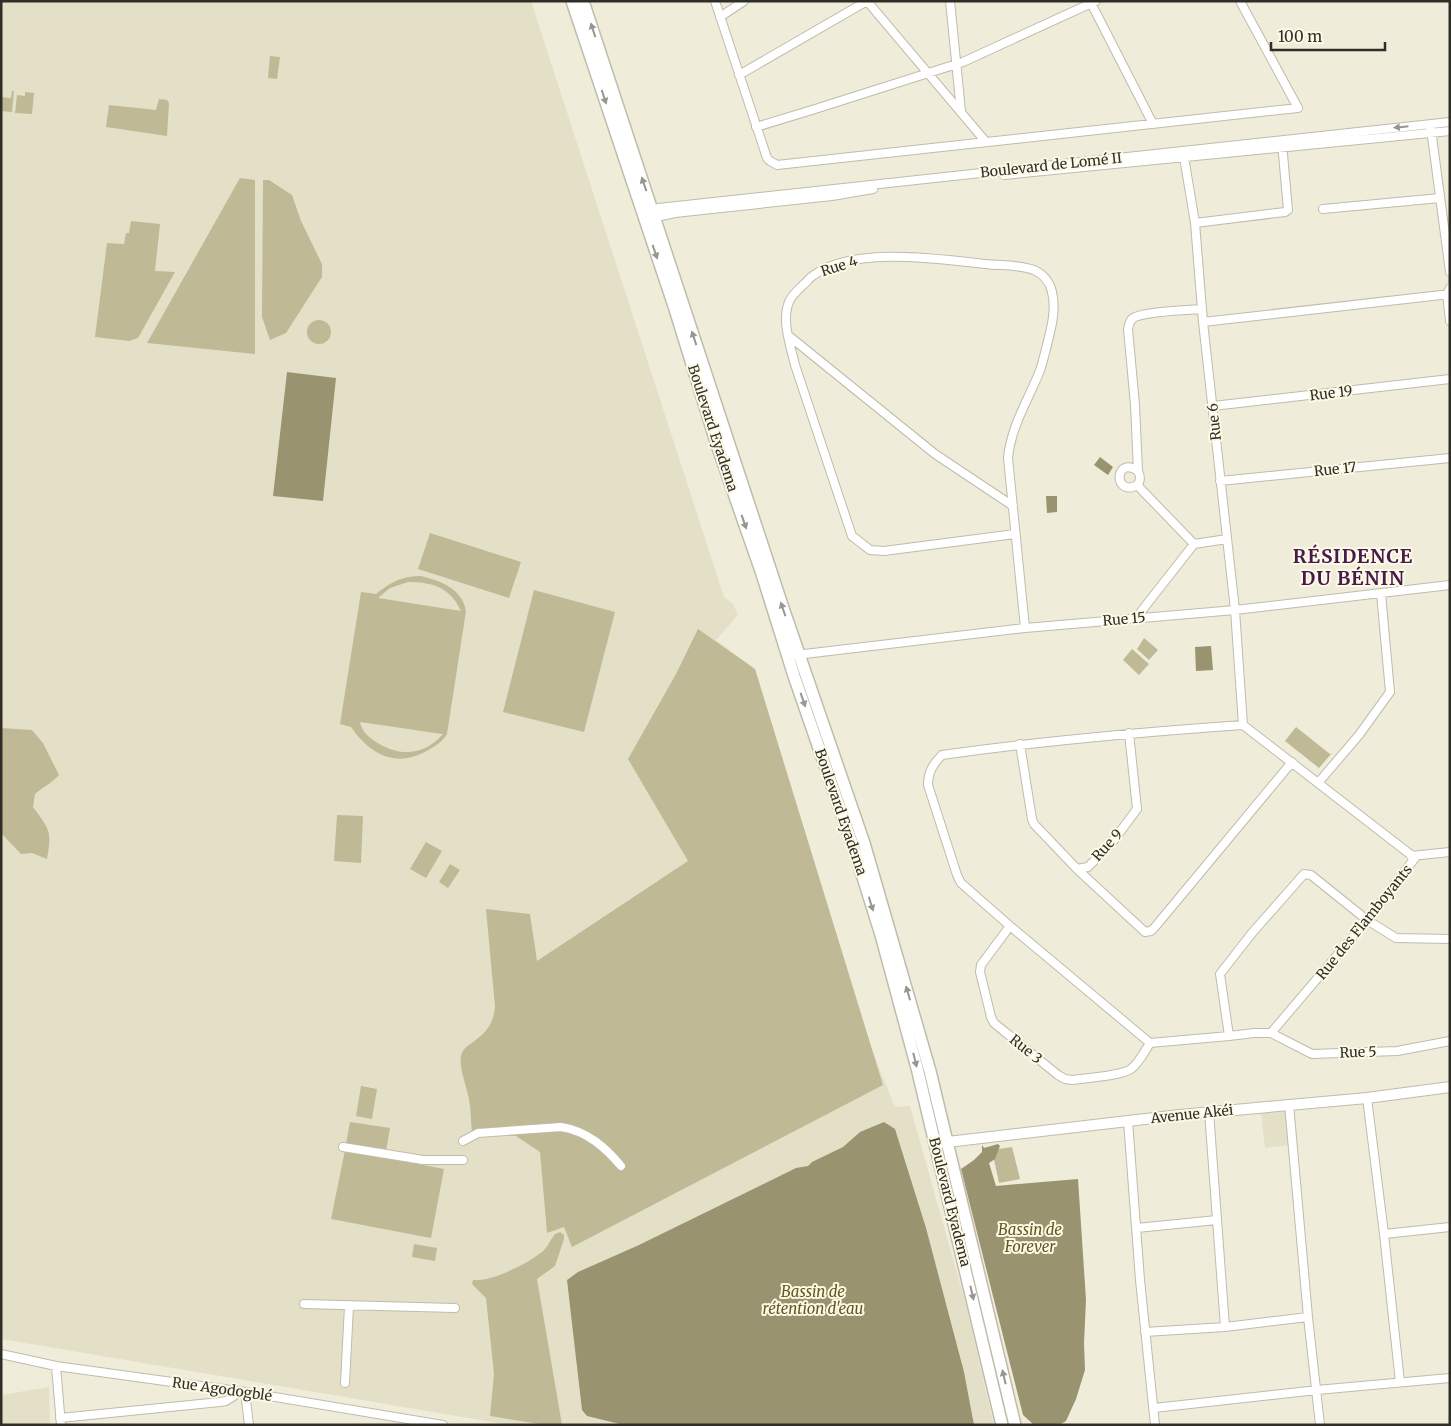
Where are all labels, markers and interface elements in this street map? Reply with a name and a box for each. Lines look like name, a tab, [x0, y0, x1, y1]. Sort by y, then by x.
scale bar	[1271, 20, 1385, 52]
one-way arrow	[588, 22, 596, 37]
text: 100 m	[1278, 27, 1322, 46]
one-way arrow	[601, 90, 608, 105]
one-way arrow	[1393, 123, 1409, 131]
street label: Boulevard de Lomé II	[979, 149, 1123, 181]
one-way arrow	[640, 176, 648, 191]
one-way arrow	[652, 244, 659, 259]
street label: Rue 4	[818, 252, 860, 280]
one-way arrow	[690, 331, 698, 346]
street label: Boulevard Eyadema	[684, 362, 742, 494]
street label: Rue 19	[1309, 381, 1353, 405]
street label: Rue 6	[1203, 402, 1225, 442]
street label: Rue 17	[1313, 458, 1357, 480]
one-way arrow	[741, 515, 748, 530]
district label: RÉSIDENCE DU BÉNIN	[1293, 544, 1413, 590]
one-way arrow	[779, 601, 787, 616]
street label: Rue 15	[1102, 608, 1146, 630]
one-way arrow	[799, 693, 807, 708]
street label: Boulevard Eyadema	[811, 746, 871, 878]
street label: Rue 9	[1088, 825, 1126, 865]
street label: Rue des Flamboyants	[1312, 861, 1416, 983]
one-way arrow	[868, 896, 876, 911]
one-way arrow	[904, 985, 912, 1000]
street label: Rue 3	[1006, 1030, 1046, 1068]
street label: Rue 5	[1339, 1042, 1377, 1062]
one-way arrow	[911, 1053, 919, 1068]
street label: Avenue Akéi	[1149, 1101, 1235, 1127]
street label: Boulevard Eyadema	[925, 1135, 975, 1269]
water label: Bassin de Forever	[998, 1220, 1062, 1256]
water label: Bassin de rétention d'eau	[763, 1282, 864, 1318]
one-way arrow	[968, 1286, 976, 1301]
one-way arrow	[1000, 1370, 1008, 1385]
street label: Rue Agodogblé	[171, 1373, 273, 1405]

